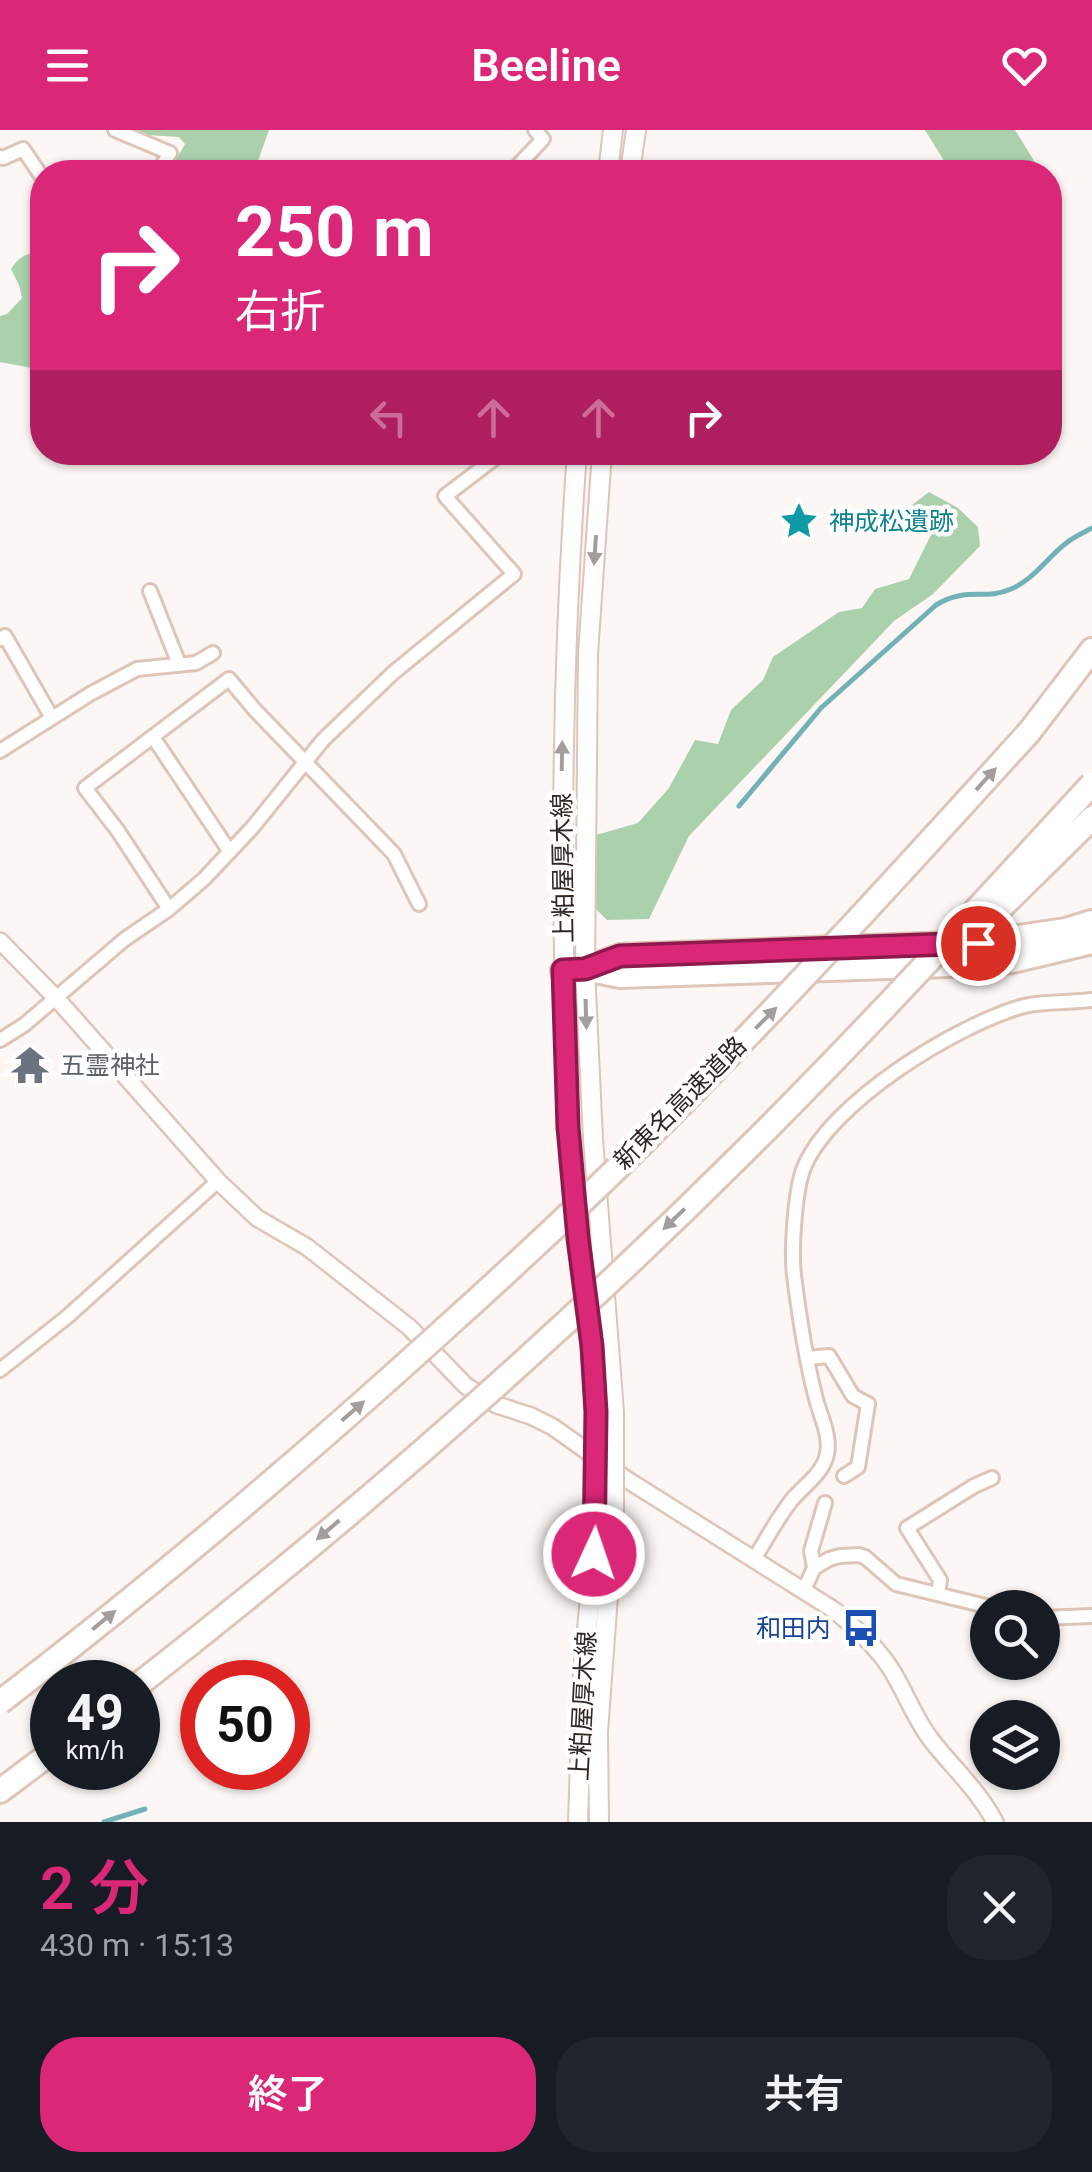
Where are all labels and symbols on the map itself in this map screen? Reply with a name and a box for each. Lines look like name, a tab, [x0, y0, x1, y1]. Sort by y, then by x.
place icon: 神成松遺跡	[778, 500, 820, 542]
place label: 神成松遺跡	[829, 507, 954, 536]
one-way arrow	[587, 534, 603, 566]
one-way arrow	[555, 740, 571, 772]
one-way arrow	[974, 767, 997, 791]
street label: 上粕屋厚木線	[547, 793, 579, 943]
pin	[936, 901, 1021, 986]
one-way arrow	[579, 999, 595, 1031]
one-way arrow	[753, 1006, 777, 1030]
street label: 新東名高速道路	[608, 1031, 752, 1175]
temple icon: 五霊神社	[9, 1044, 51, 1086]
place label: 五霊神社	[60, 1051, 160, 1080]
one-way arrow	[663, 1207, 687, 1230]
one-way arrow	[340, 1401, 365, 1423]
position arrow	[542, 1502, 646, 1606]
one-way arrow	[316, 1518, 341, 1540]
bus stop icon: 和田内	[840, 1607, 882, 1649]
one-way arrow	[92, 1610, 117, 1631]
place label: 和田内	[756, 1614, 831, 1643]
street label: 上粕屋厚木線	[565, 1630, 601, 1782]
speed limit sign: 50	[180, 1660, 310, 1790]

